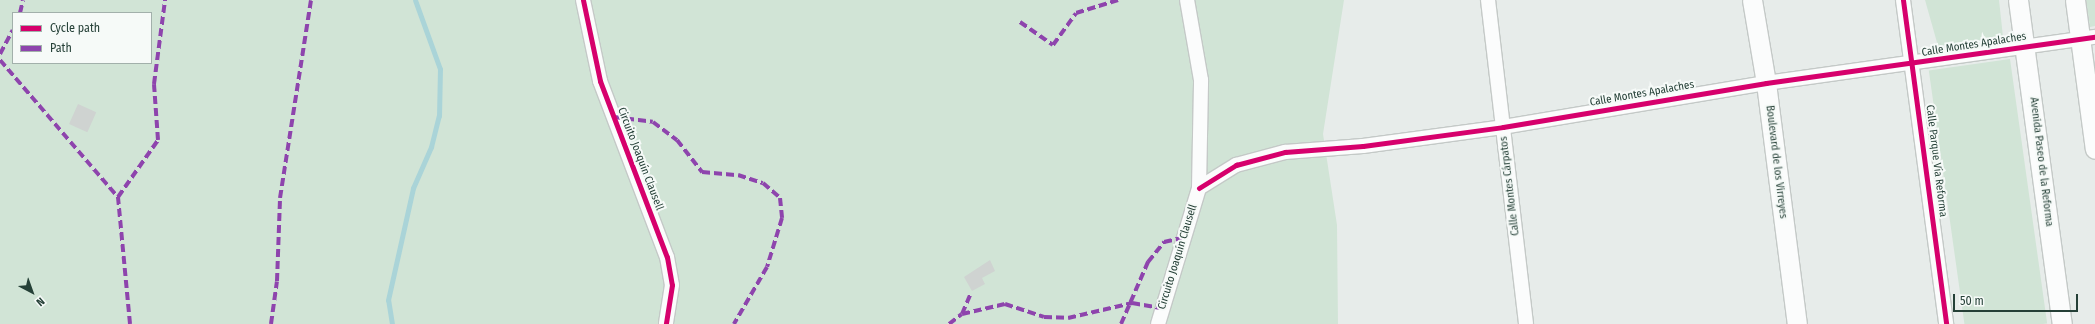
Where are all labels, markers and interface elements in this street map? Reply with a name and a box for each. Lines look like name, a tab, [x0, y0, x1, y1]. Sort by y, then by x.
legend	[12, 12, 152, 64]
text: Cycle path	[50, 21, 100, 35]
street label: Calle Montes Apalaches	[1921, 30, 2027, 60]
text: Path	[50, 41, 72, 55]
street label: Calle Montes Apalaches	[1589, 78, 1695, 110]
street label: Avenida Paseo de la Reforma	[2027, 97, 2055, 227]
street label: Calle Parque Vía Reforma	[1923, 104, 1949, 218]
street label: Boulevard de los Virreyes	[1763, 105, 1789, 219]
street label: Circuito Joaquín Clausell	[614, 106, 666, 212]
street label: Calle Montes Cárpatos	[1497, 136, 1523, 236]
street label: Circuito Joaquín Clausell	[1156, 203, 1200, 311]
north arrow	[12, 272, 52, 312]
scale bar	[1955, 286, 2080, 312]
text: N	[33, 294, 47, 309]
text: 50 m	[1960, 294, 1984, 308]

